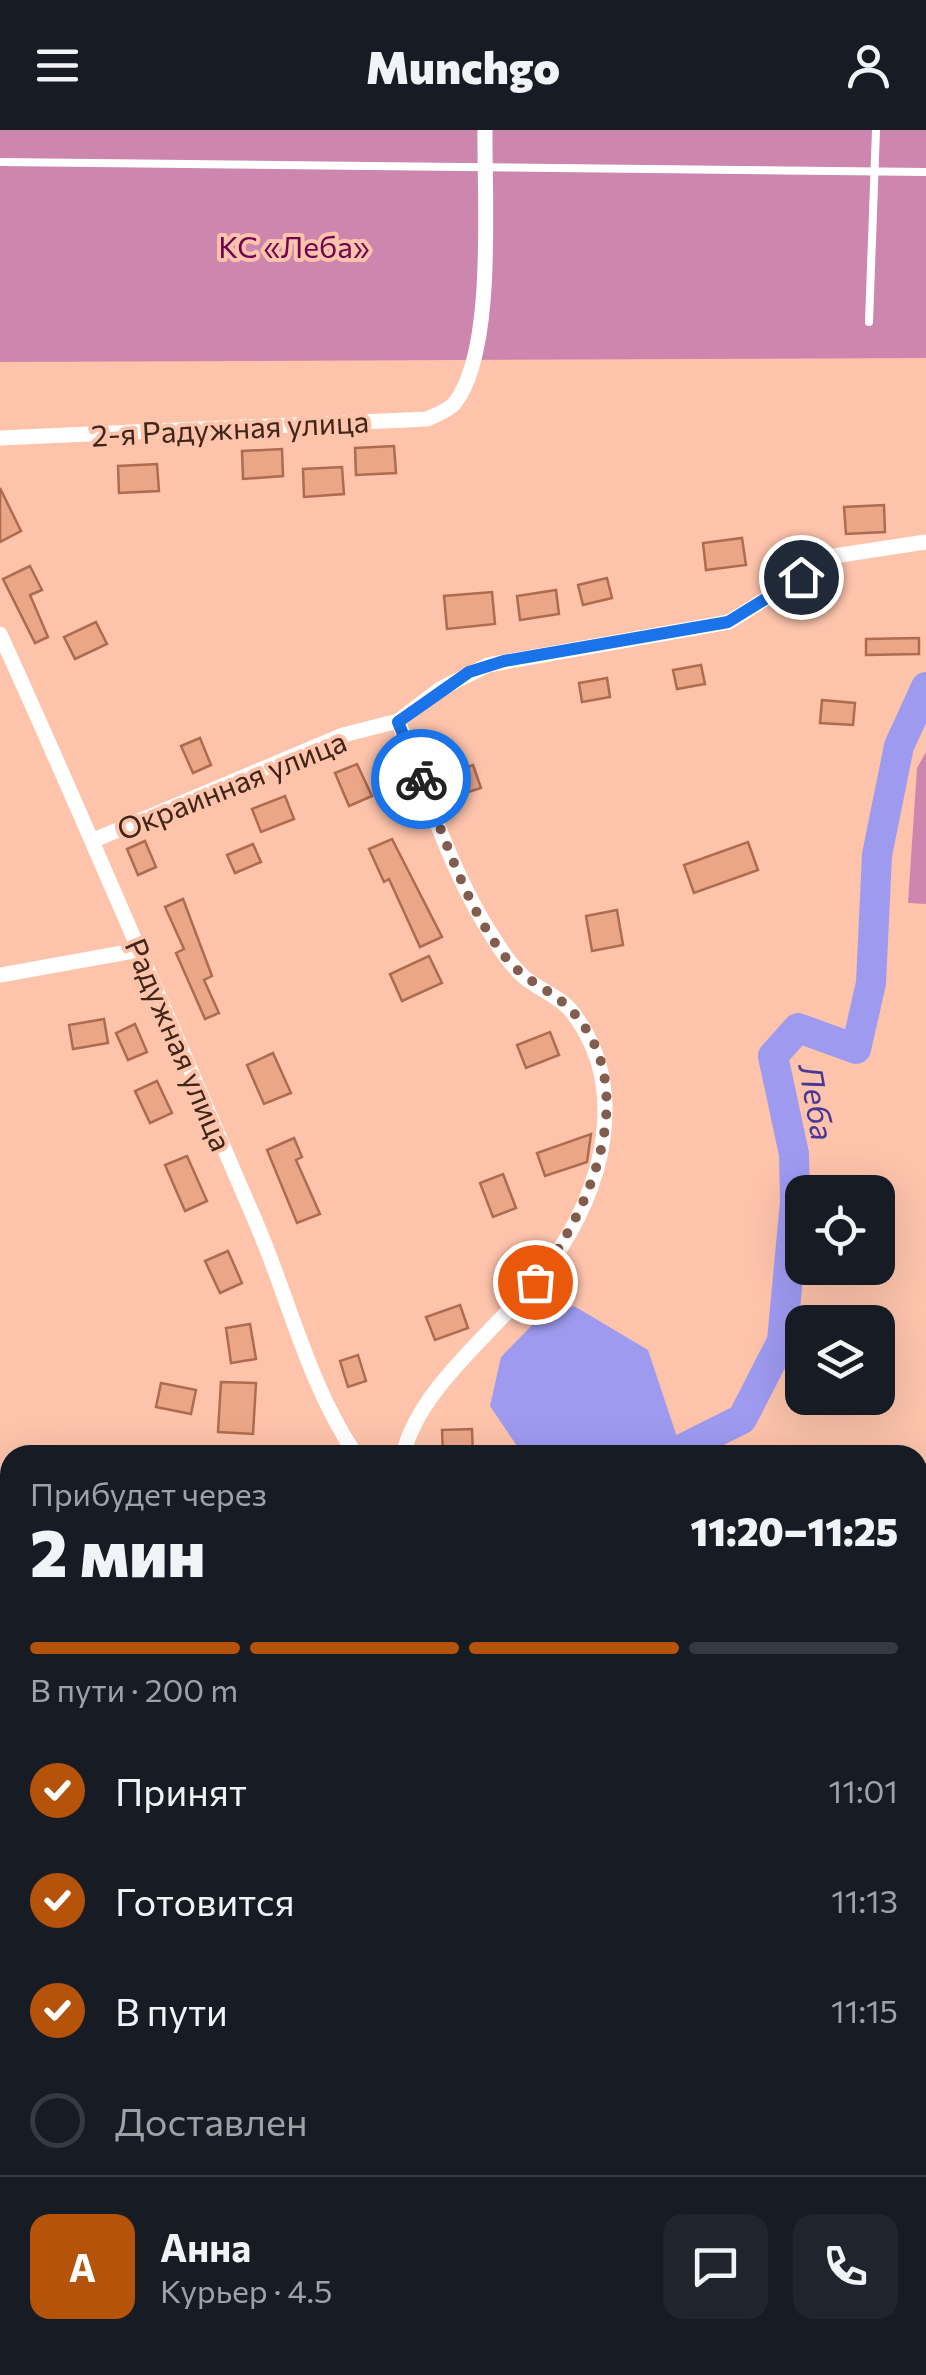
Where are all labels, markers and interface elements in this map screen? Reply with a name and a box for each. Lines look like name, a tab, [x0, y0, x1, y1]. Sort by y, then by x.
icon: menu	[30, 38, 85, 93]
text: Munchgo	[366, 38, 560, 93]
icon: person	[841, 38, 896, 93]
park label: КС «Леба»	[218, 227, 370, 264]
street label: 2-я Радужная улица	[90, 401, 370, 453]
pin	[759, 535, 844, 620]
icon: home	[774, 550, 829, 605]
street label: Окраинная улица	[111, 721, 351, 847]
courier	[371, 729, 471, 829]
icon: bike	[394, 752, 449, 807]
street label: Радужная улица	[119, 932, 241, 1156]
water label: Леба	[791, 1059, 844, 1143]
map controls	[785, 1175, 895, 1415]
button: locate	[785, 1175, 895, 1285]
pin	[493, 1240, 578, 1325]
icon: bag	[508, 1255, 563, 1310]
button: layers	[785, 1305, 895, 1415]
text: Прибудет через	[30, 1473, 267, 1513]
text: 11:20–11:25	[691, 1507, 898, 1554]
text: 2 мин	[30, 1511, 205, 1590]
text: В пути · 200 m	[30, 1669, 238, 1709]
icon: check	[30, 1763, 85, 1818]
text: Принят	[115, 1767, 247, 1814]
text: 11:01	[829, 1770, 898, 1810]
icon: check	[30, 1873, 85, 1928]
text: Готовится	[115, 1877, 295, 1924]
text: 11:13	[831, 1880, 898, 1920]
icon: check	[30, 1983, 85, 2038]
text: В пути	[115, 1987, 228, 2034]
text: 11:15	[831, 1990, 898, 2030]
text: Доставлен	[115, 2097, 308, 2144]
button: chat	[663, 2214, 768, 2319]
button: phone	[793, 2214, 898, 2319]
text: Анна	[160, 2223, 251, 2270]
text: А	[69, 2243, 96, 2290]
text: Курьер · 4.5	[160, 2270, 332, 2310]

